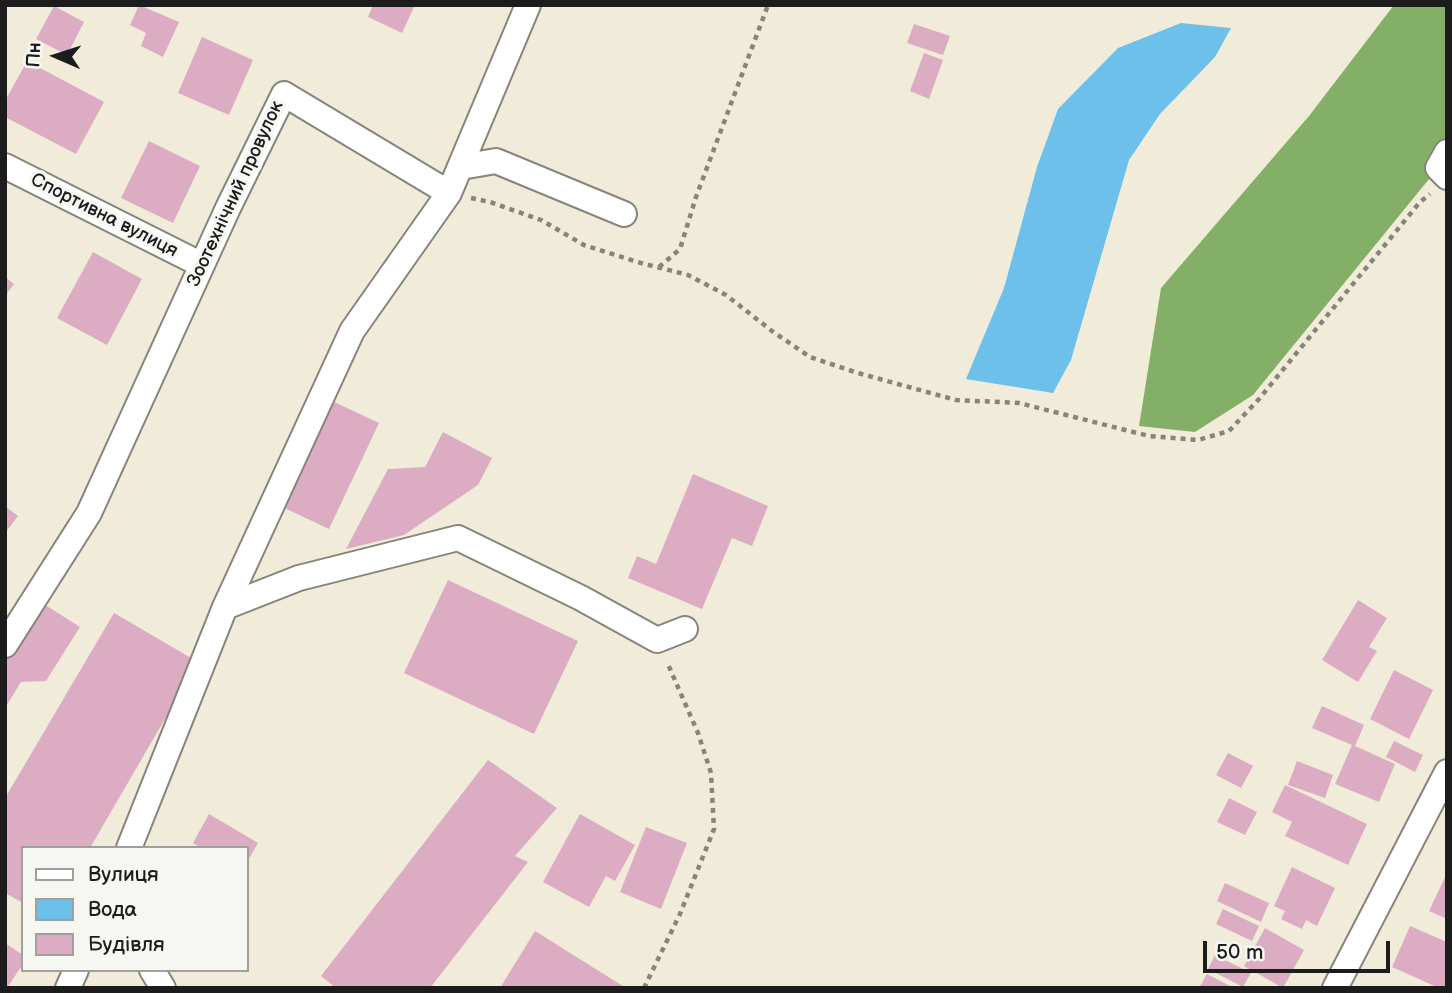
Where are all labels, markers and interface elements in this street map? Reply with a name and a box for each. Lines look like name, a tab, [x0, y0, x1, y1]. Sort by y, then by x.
north arrow	[21, 21, 91, 91]
text: Пн	[22, 42, 47, 68]
street label: Зоотехнічний провулок	[183, 97, 289, 291]
street label: Спортивна вулиця	[26, 169, 182, 263]
legend	[21, 846, 248, 972]
text: Вулиця	[88, 862, 159, 887]
text: Вода	[88, 897, 137, 922]
scale bar	[1207, 926, 1394, 970]
text: Будівля	[88, 932, 165, 957]
text: 50 m	[1216, 940, 1263, 965]

